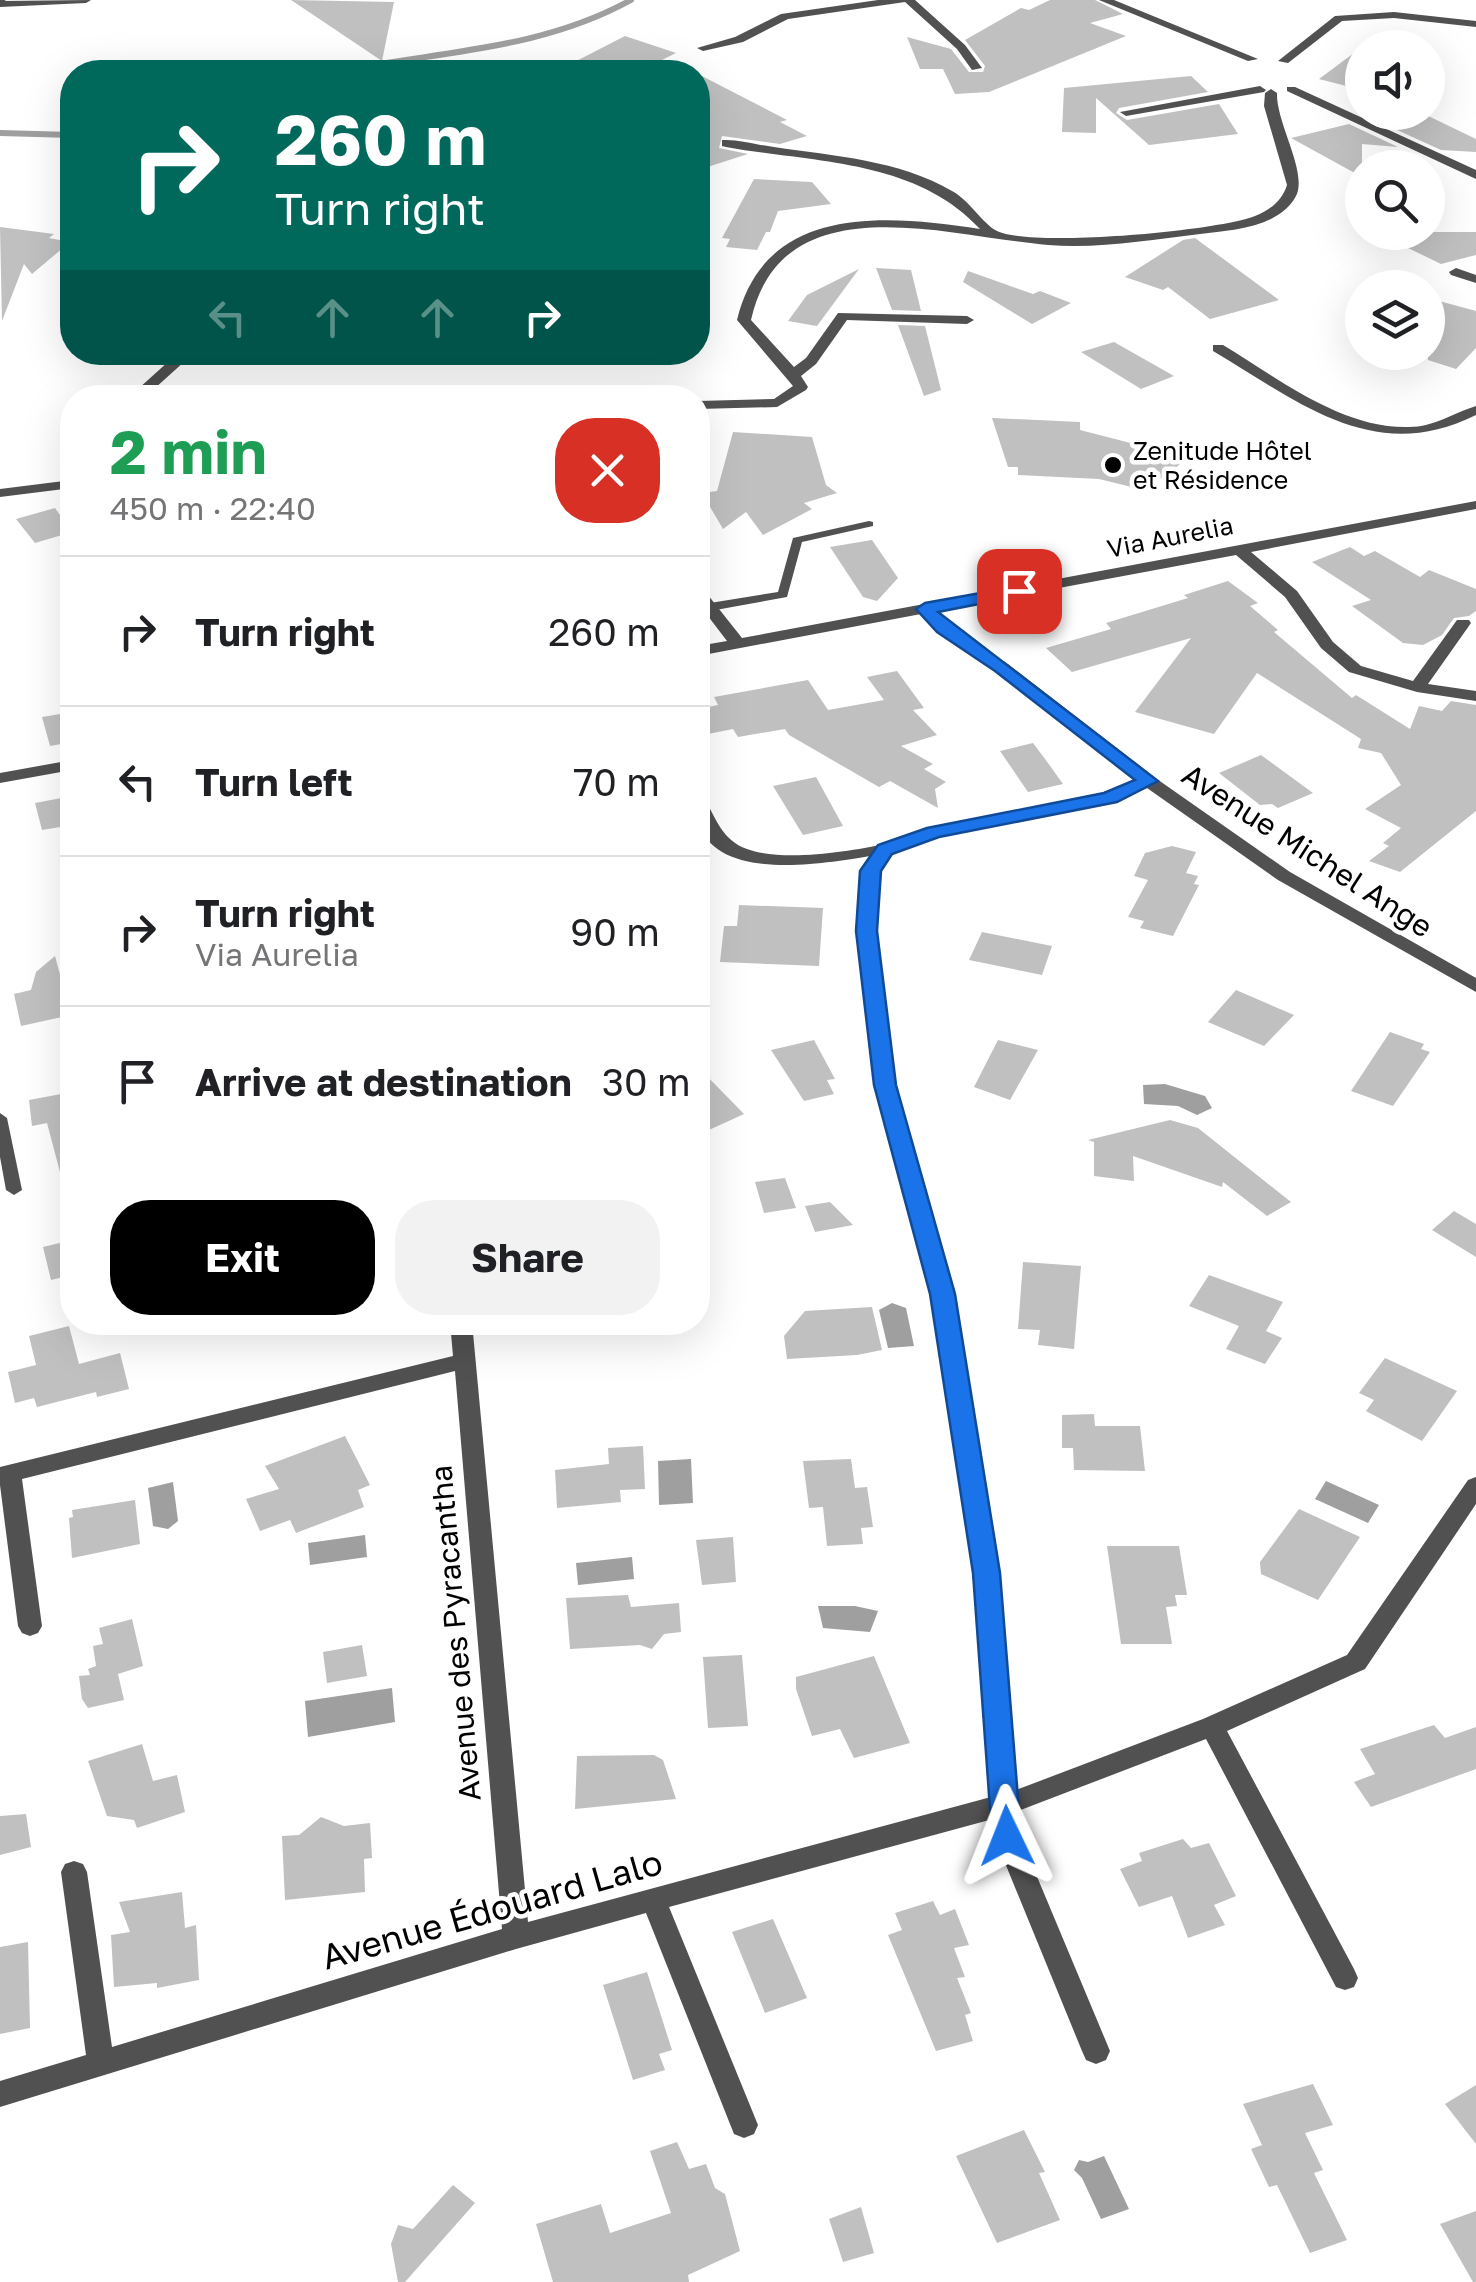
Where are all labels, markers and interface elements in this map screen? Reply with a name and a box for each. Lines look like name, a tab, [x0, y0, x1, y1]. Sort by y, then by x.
map controls	[1345, 30, 1445, 370]
button: sound	[1345, 30, 1445, 130]
text: 260 m	[275, 96, 486, 180]
icon: right	[110, 100, 240, 230]
button: search	[1345, 150, 1445, 250]
text: Turn right	[275, 181, 485, 235]
button: layers	[1345, 270, 1445, 370]
icon: left	[200, 290, 255, 345]
icon: ahead	[305, 290, 360, 345]
icon: ahead	[410, 290, 465, 345]
icon: right	[515, 290, 570, 345]
text: 2 min	[110, 415, 267, 487]
button: close	[555, 418, 660, 523]
place label: Zenitude Hôtel et Résidence	[1133, 435, 1312, 495]
marker: Zenitude Hôtel et Résidence	[1102, 454, 1124, 476]
text: 450 m · 22:40	[110, 489, 316, 527]
street label: Via Aurelia	[1104, 509, 1236, 564]
pin	[977, 549, 1062, 634]
icon: arrive	[992, 564, 1047, 619]
icon: right	[110, 604, 165, 659]
text: Turn right	[195, 609, 375, 654]
text: 260 m	[548, 609, 660, 654]
icon: left	[110, 754, 165, 809]
street label: Avenue Michel Ange	[1176, 756, 1439, 944]
text: Turn left	[195, 759, 353, 804]
text: 70 m	[573, 759, 660, 804]
text: Turn right	[195, 890, 375, 935]
icon: right	[110, 904, 165, 959]
text: 90 m	[570, 909, 660, 954]
text: Via Aurelia	[195, 935, 359, 973]
icon: arrive	[110, 1054, 165, 1109]
text: Arrive at destination	[195, 1059, 572, 1104]
text: 30 m	[602, 1059, 691, 1104]
button: Exit	[110, 1200, 375, 1315]
button: Share	[395, 1200, 660, 1315]
street label: Avenue des Pyracantha	[422, 1464, 488, 1802]
position arrow	[955, 1784, 1059, 1888]
street label: Avenue Édouard Lalo	[317, 1840, 667, 1978]

